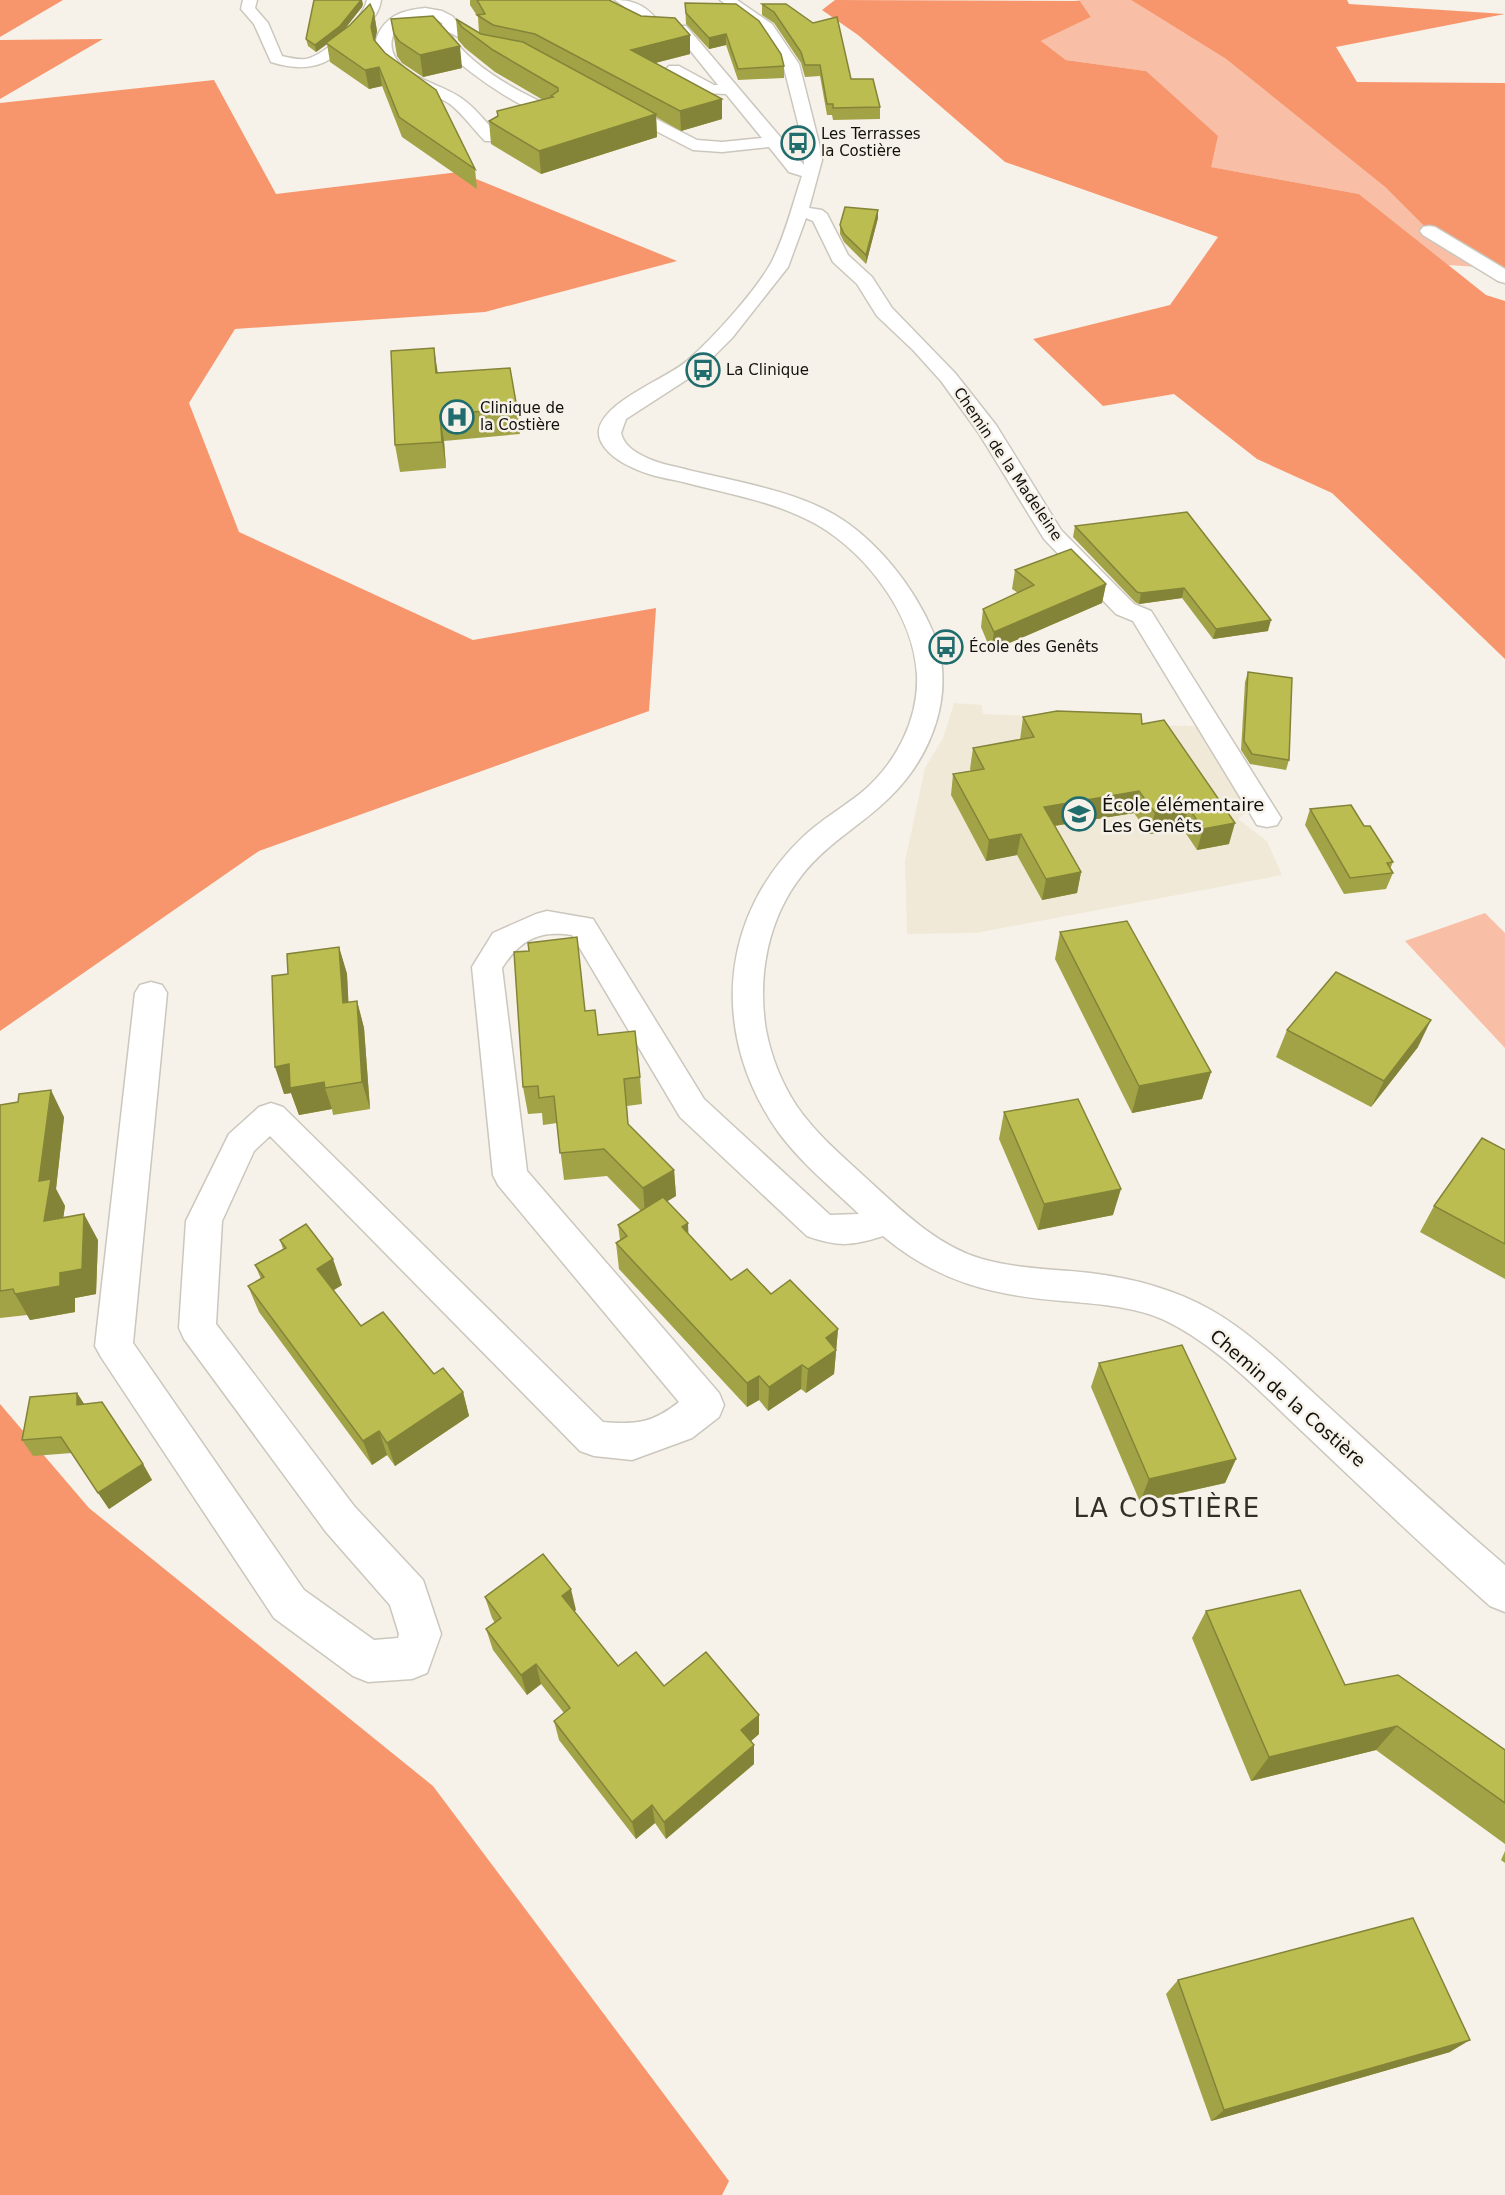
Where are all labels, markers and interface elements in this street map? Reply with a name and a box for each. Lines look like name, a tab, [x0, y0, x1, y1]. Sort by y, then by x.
bus stop icon: Les Terrasses la Costière	[780, 125, 816, 161]
place label: Les Terrasses la Costière	[821, 125, 921, 160]
bus stop icon: La Clinique	[685, 352, 721, 388]
place label: La Clinique	[726, 361, 809, 379]
street label: Chemin de la Madeleine	[950, 384, 1066, 544]
hospital icon: Clinique de la Costière	[439, 399, 475, 435]
place label: Clinique de la Costière	[480, 399, 564, 434]
bus stop icon: École des Genêts	[928, 629, 964, 665]
place label: École des Genêts	[969, 637, 1099, 656]
place label: École élémentaire Les Genêts	[1102, 794, 1264, 836]
school or university icon: École élémentaire Les Genêts	[1061, 796, 1097, 832]
street label: Chemin de la Costière	[1206, 1325, 1370, 1471]
district label: LA COSTIÈRE	[1073, 1492, 1261, 1523]

